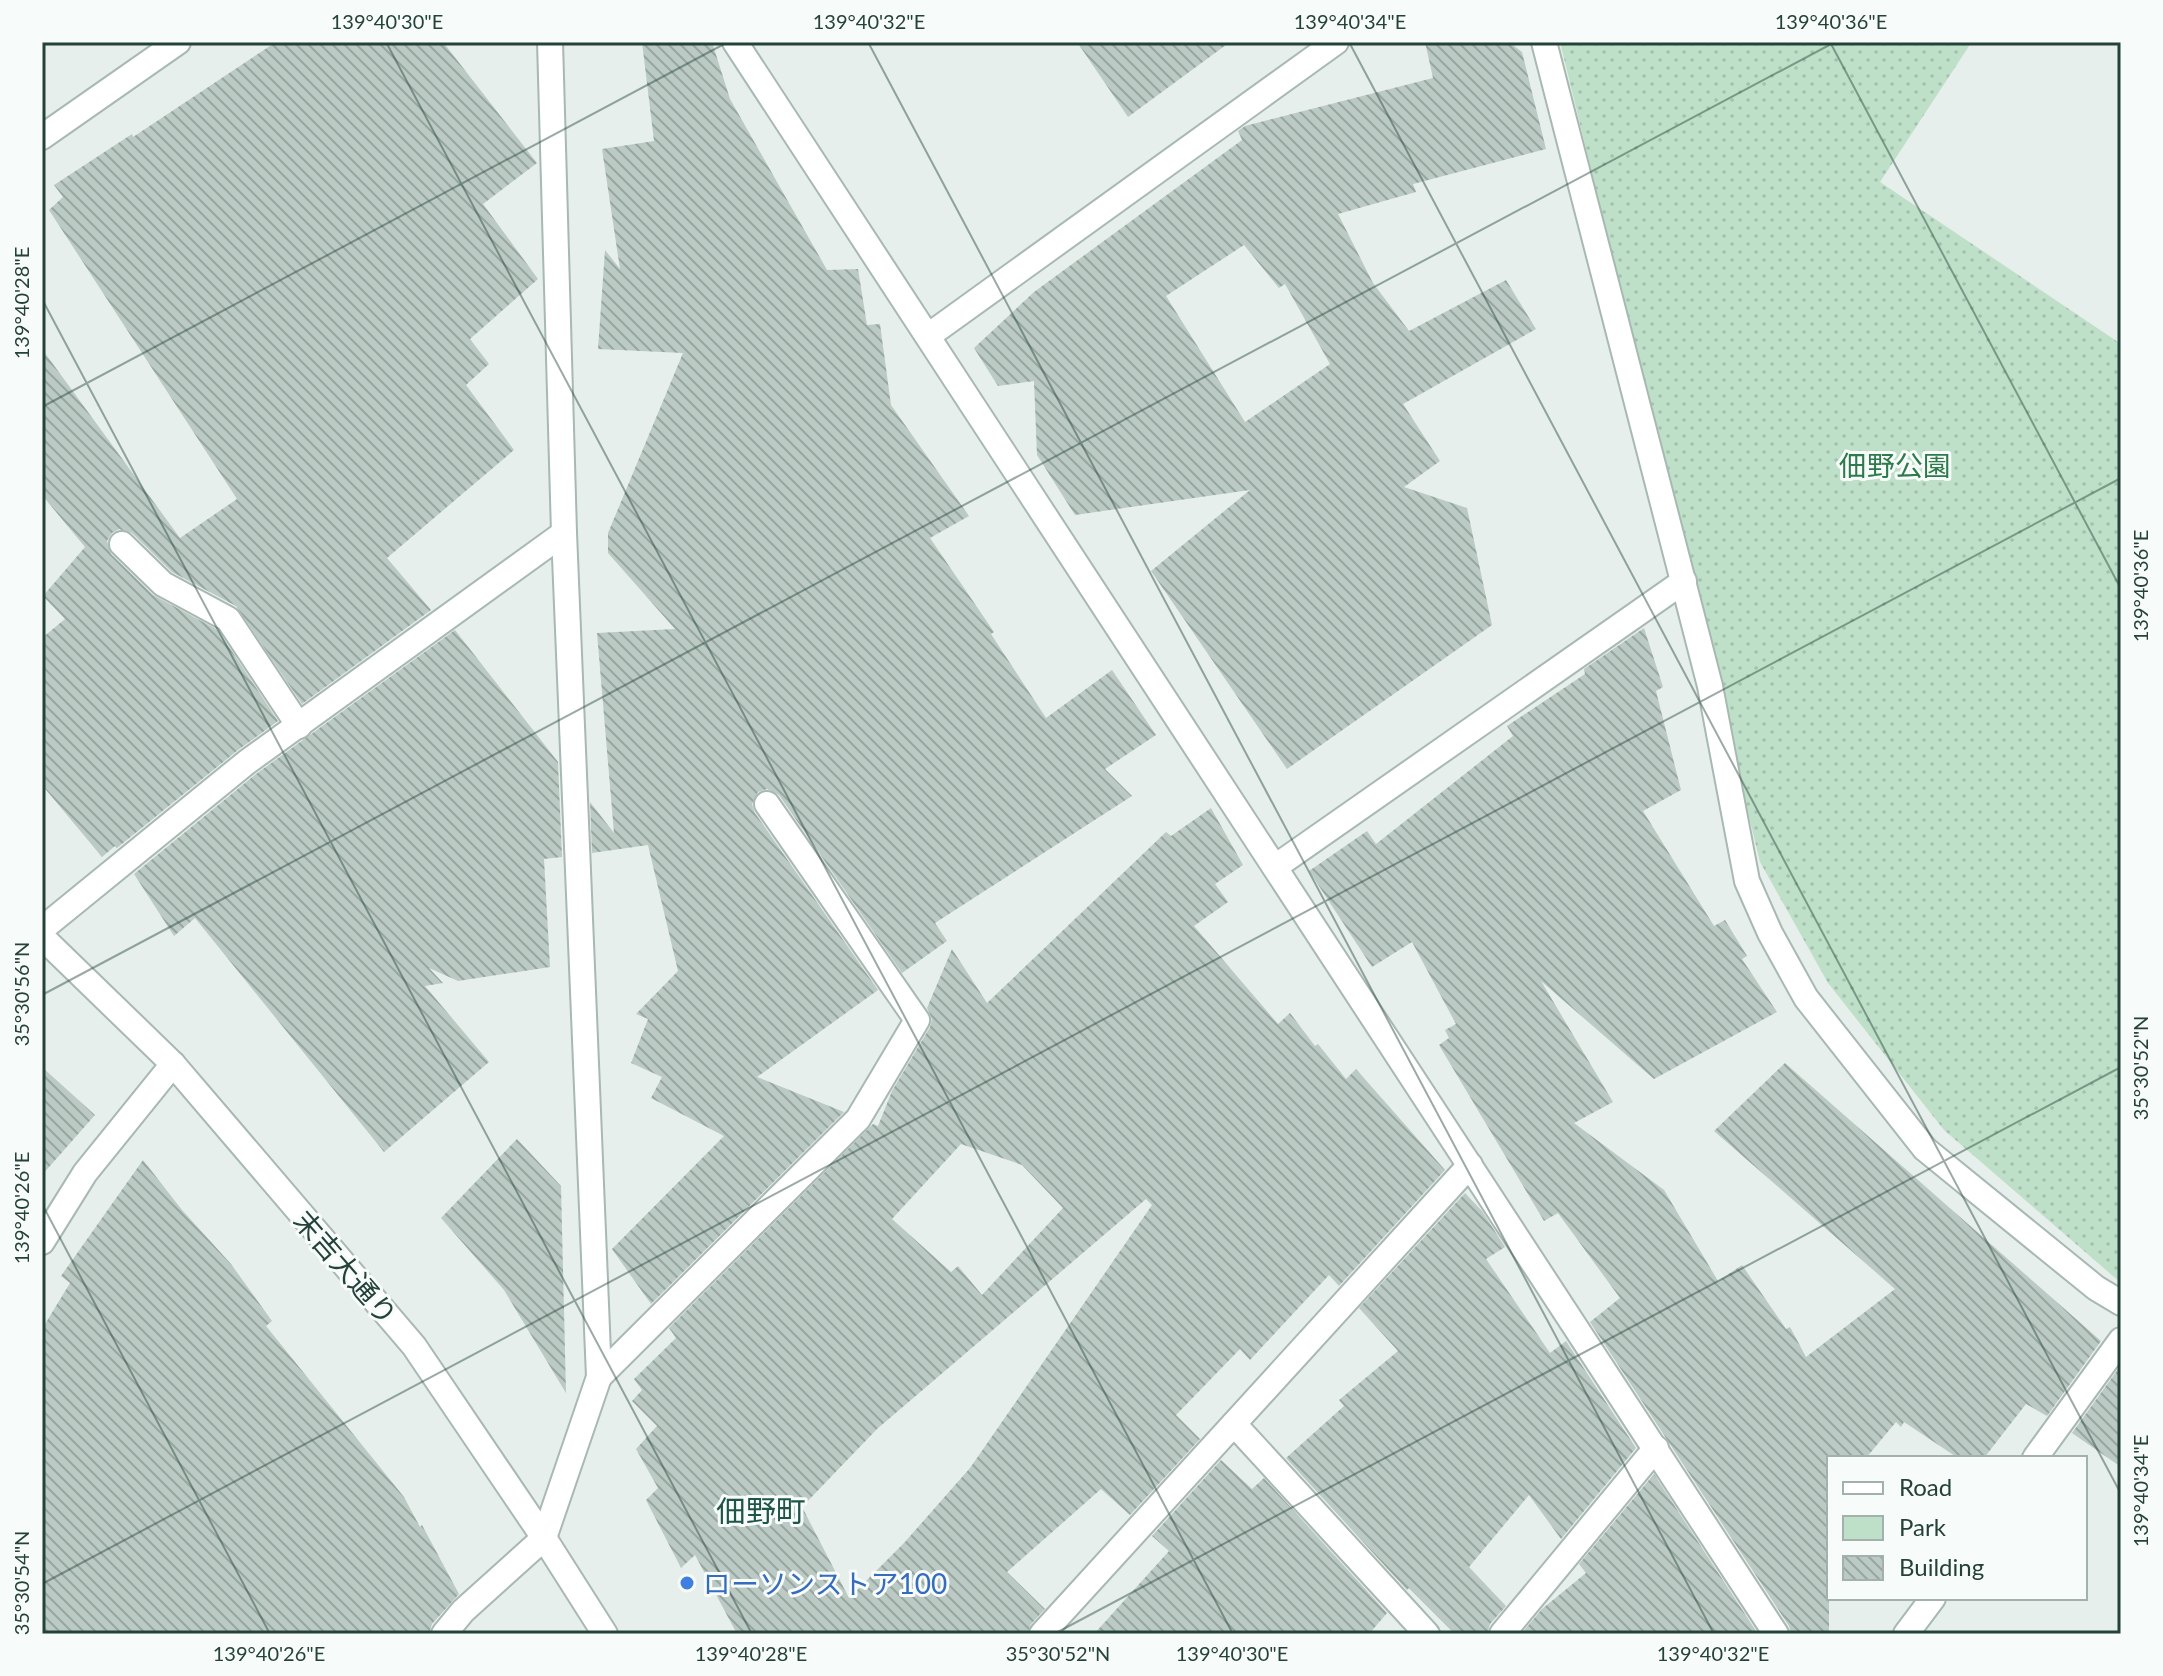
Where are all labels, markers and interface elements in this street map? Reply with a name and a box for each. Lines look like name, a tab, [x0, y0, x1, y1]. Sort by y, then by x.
text: 139°40'30"E	[331, 9, 443, 33]
text: 139°40'32"E	[813, 9, 925, 33]
text: 139°40'34"E	[1294, 9, 1406, 33]
text: 139°40'36"E	[1775, 9, 1887, 33]
text: 139°40'28"E	[9, 247, 33, 359]
park label: 佃野公園	[1839, 448, 1951, 482]
text: 139°40'36"E	[2128, 530, 2152, 642]
text: 35°30'56"N	[9, 942, 33, 1046]
text: 35°30'52"N	[2128, 1016, 2152, 1120]
text: 139°40'26"E	[9, 1152, 33, 1264]
street label: 末吉大通り	[287, 1203, 405, 1331]
text: 139°40'34"E	[2128, 1435, 2152, 1547]
legend	[1827, 1456, 2087, 1600]
text: Road	[1899, 1472, 1952, 1501]
district label: 佃野町	[716, 1492, 806, 1528]
text: Park	[1899, 1512, 1947, 1541]
text: 35°30'54"N	[9, 1531, 33, 1635]
text: Building	[1899, 1552, 1984, 1581]
place label: ローソンストア100	[703, 1566, 947, 1600]
marker: ローソンストア100	[678, 1574, 696, 1592]
text: 139°40'26"E	[213, 1641, 325, 1665]
text: 139°40'28"E	[695, 1641, 807, 1665]
text: 35°30'52"N	[1006, 1641, 1110, 1665]
text: 139°40'30"E	[1176, 1641, 1288, 1665]
text: 139°40'32"E	[1657, 1641, 1769, 1665]

